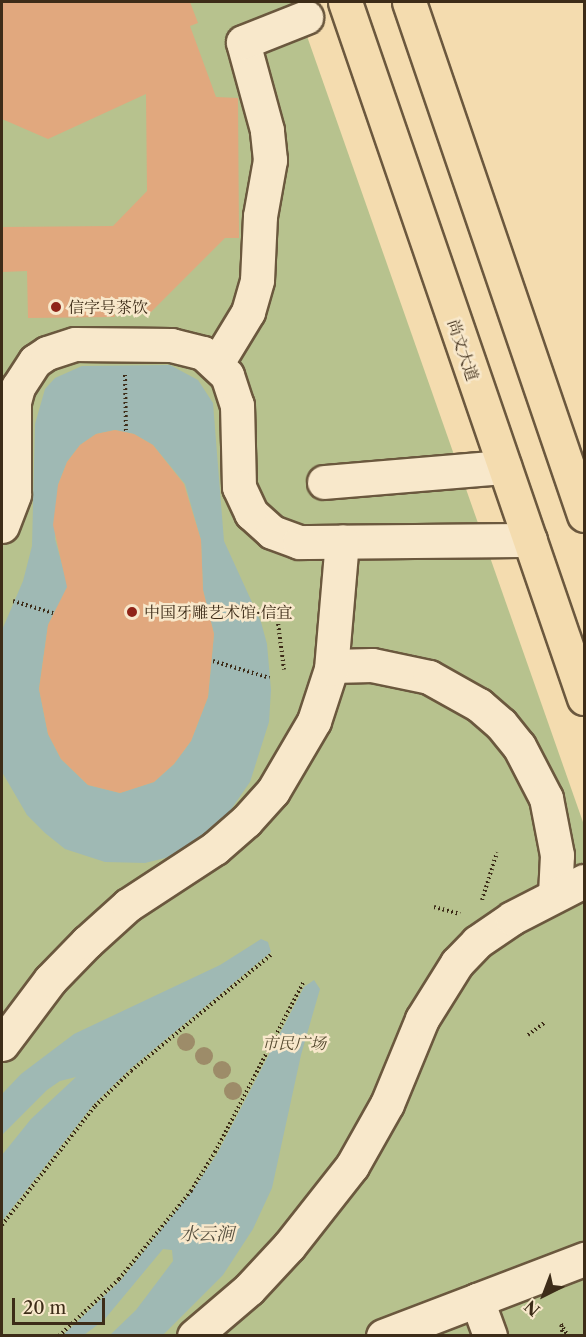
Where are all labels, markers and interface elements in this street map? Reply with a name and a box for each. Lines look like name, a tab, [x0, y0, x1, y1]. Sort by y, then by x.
place label: 信字号茶饮	[68, 297, 148, 317]
marker: 信字号茶饮	[49, 300, 63, 314]
street label: 尚文大道	[444, 317, 482, 383]
place label: 中国牙雕艺术馆·信宜	[144, 602, 292, 622]
marker: 中国牙雕艺术馆·信宜	[125, 605, 139, 619]
park label: 市民广场	[262, 1033, 326, 1053]
water label: 水云涧	[180, 1223, 234, 1245]
north arrow	[514, 1265, 574, 1325]
scale bar	[15, 1286, 108, 1324]
text: N	[520, 1296, 544, 1320]
text: 20 m	[23, 1297, 66, 1319]

